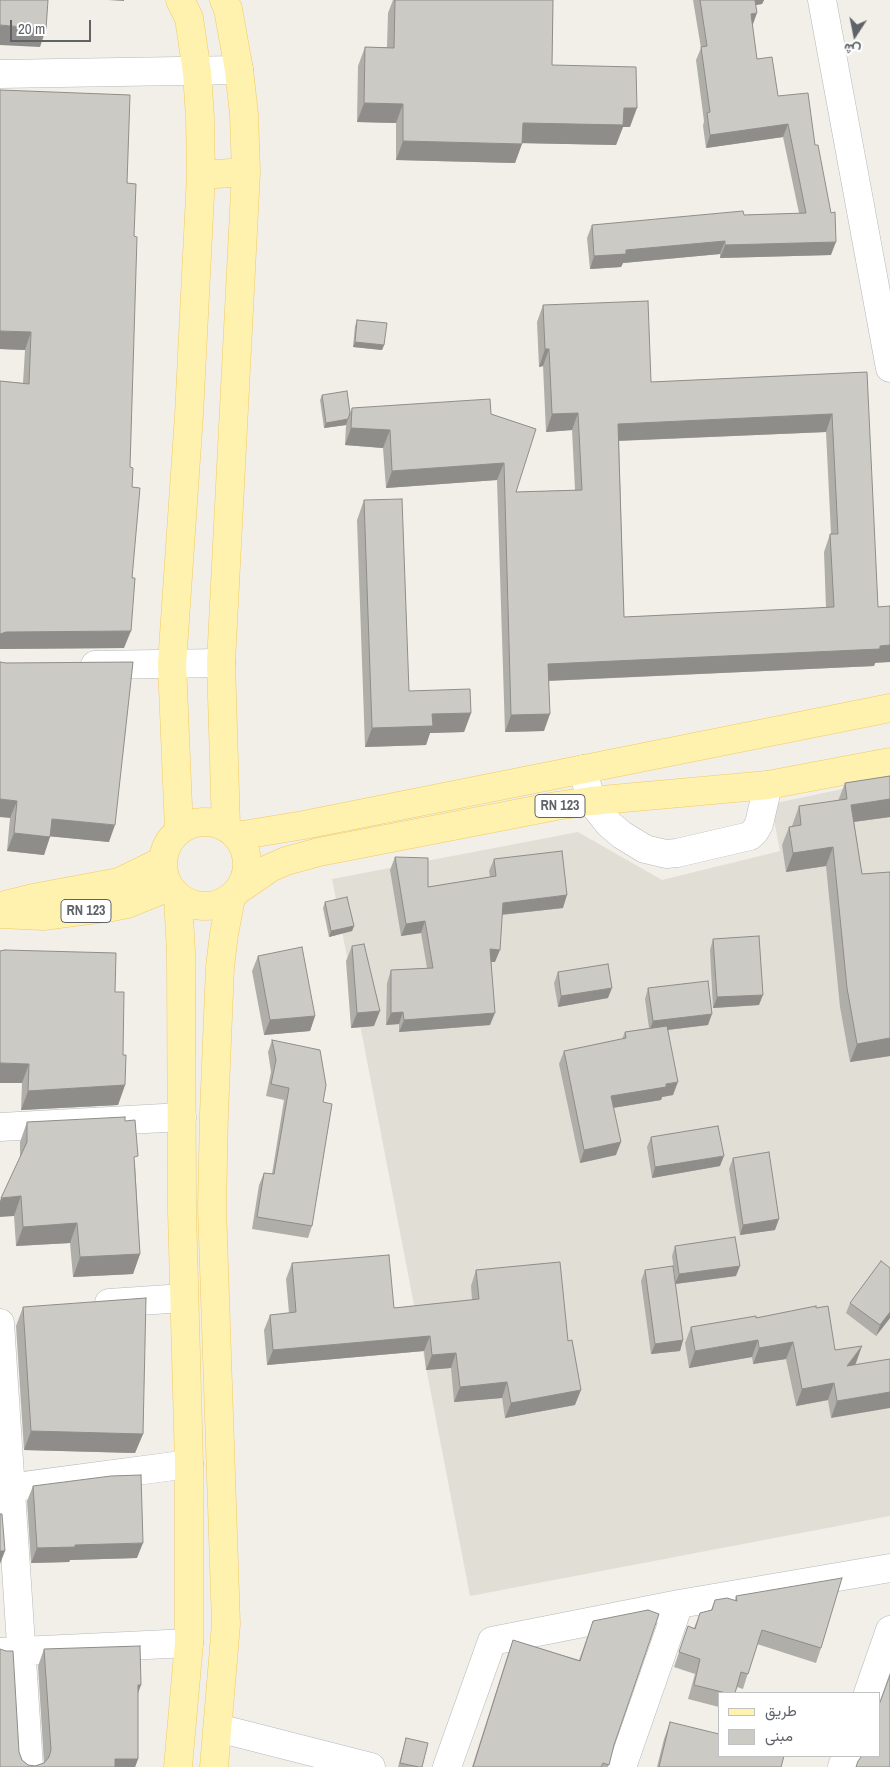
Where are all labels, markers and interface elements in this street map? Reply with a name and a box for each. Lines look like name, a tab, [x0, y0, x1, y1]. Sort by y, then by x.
scale bar	[12, 10, 94, 42]
north arrow	[830, 10, 880, 60]
text: 20 m	[18, 18, 45, 39]
text: ش	[842, 39, 862, 60]
road number: RN 123	[535, 794, 585, 818]
road number: RN 123	[61, 899, 111, 922]
legend	[718, 1692, 880, 1757]
text: طريق	[765, 1700, 797, 1721]
text: مبنى	[765, 1725, 793, 1746]

